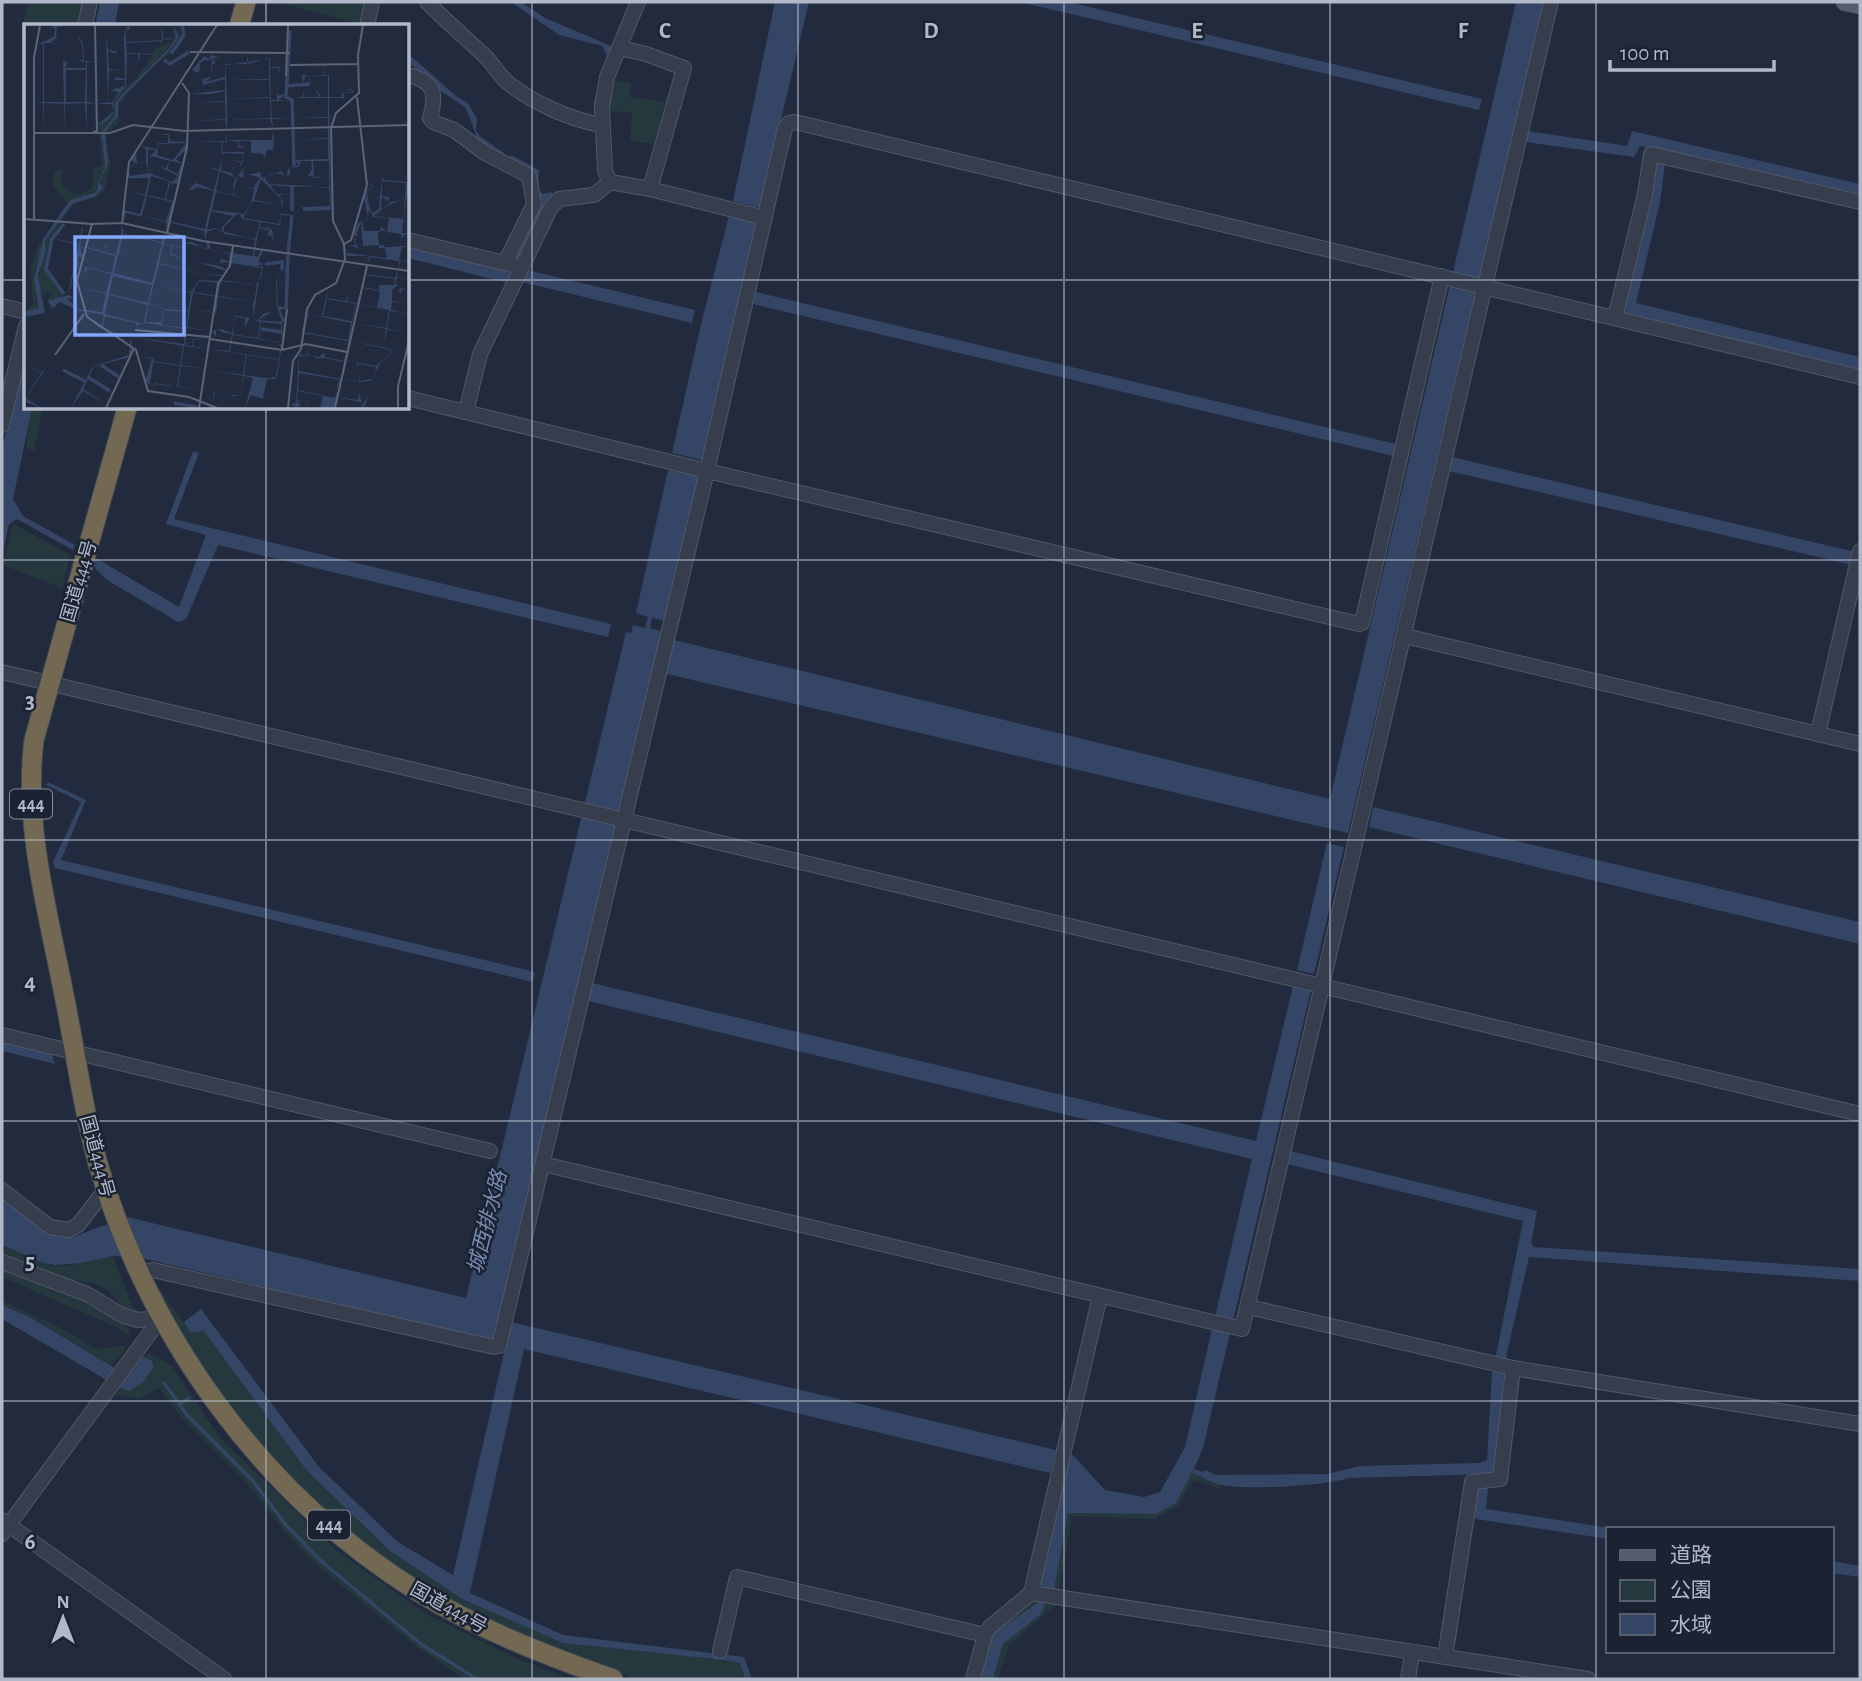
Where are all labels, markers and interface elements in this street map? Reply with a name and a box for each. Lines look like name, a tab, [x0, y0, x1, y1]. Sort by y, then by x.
text: C	[659, 20, 671, 43]
text: D	[923, 20, 939, 43]
text: E	[1191, 20, 1203, 43]
text: F	[1458, 20, 1469, 43]
inset map	[24, 24, 410, 410]
scale bar	[1610, 28, 1774, 72]
text: 100 m	[1620, 43, 1670, 64]
street label: 国道444号	[58, 538, 100, 625]
text: 3	[25, 690, 35, 713]
road number: 444	[10, 790, 52, 818]
text: 4	[24, 971, 36, 994]
street label: 国道444号	[76, 1113, 118, 1200]
water label: 城西排水路	[464, 1166, 511, 1276]
text: 5	[25, 1251, 35, 1274]
road number: 444	[308, 1510, 350, 1540]
legend	[1606, 1527, 1834, 1653]
text: 6	[24, 1531, 36, 1554]
text: 道路	[1670, 1544, 1712, 1566]
street label: 国道444号	[407, 1579, 490, 1637]
text: 公園	[1670, 1580, 1712, 1601]
north arrow	[28, 1583, 98, 1653]
text: N	[56, 1593, 70, 1612]
text: 水域	[1670, 1614, 1712, 1636]

